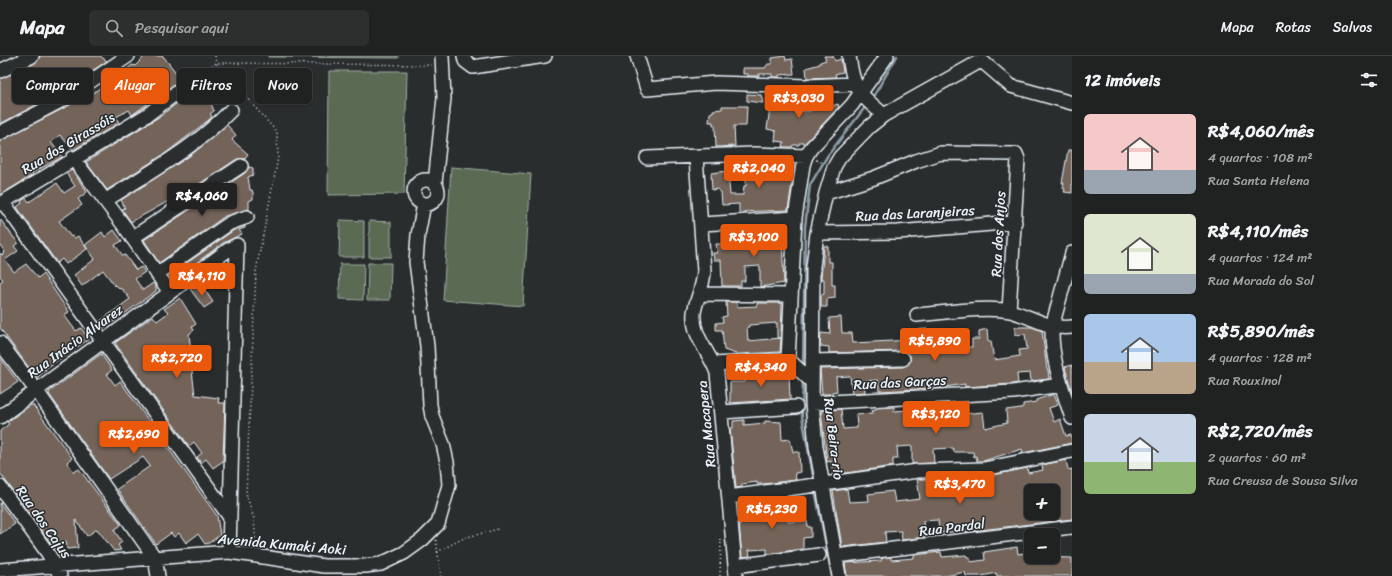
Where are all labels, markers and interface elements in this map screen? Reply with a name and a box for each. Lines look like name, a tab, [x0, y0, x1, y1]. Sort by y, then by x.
search box	[89, 10, 369, 46]
text: Mapa	[20, 11, 65, 44]
text: Pesquisar aqui	[135, 15, 229, 41]
text: Mapa	[1221, 15, 1254, 40]
text: Rotas	[1276, 15, 1311, 40]
text: Salvos	[1333, 15, 1372, 40]
icon: search	[103, 17, 125, 39]
text: 12 imóveis	[1084, 65, 1160, 95]
chip: Comprar	[12, 68, 93, 104]
chip: Alugar	[101, 68, 169, 104]
chip: Filtros	[177, 68, 246, 104]
chip: Novo	[254, 68, 312, 104]
icon: filters	[1358, 69, 1380, 91]
pin: R$3,030	[762, 85, 836, 119]
text: R$3,030	[774, 86, 824, 109]
street label: Rua dos Girassóis	[16, 105, 120, 181]
text: R$4,060/mês	[1208, 116, 1314, 146]
icon: home	[1116, 130, 1164, 178]
text: 4 quartos · 108 m²	[1208, 146, 1313, 169]
pin: R$2,040	[722, 155, 796, 189]
text: R$2,040	[733, 156, 785, 179]
text: Rua Santa Helena	[1208, 169, 1309, 192]
pin: R$4,060	[165, 183, 239, 217]
text: R$4,060	[176, 184, 228, 207]
street label: Rua dos Anjos	[984, 190, 1013, 278]
street label: Rua das Laranjeiras	[855, 198, 976, 229]
text: R$4,110/mês	[1208, 216, 1308, 246]
pin: R$3,100	[717, 224, 791, 258]
text: R$3,100	[729, 225, 779, 248]
icon: home	[1116, 230, 1164, 278]
text: 4 quartos · 124 m²	[1208, 246, 1312, 269]
pin: R$4,110	[165, 263, 239, 297]
text: R$4,110	[178, 264, 226, 287]
text: Rua Morada do Sol	[1208, 269, 1314, 292]
street label: Rua Inácio Alvarez	[22, 298, 129, 385]
text: R$5,890/mês	[1208, 316, 1314, 346]
pin: R$5,890	[898, 328, 972, 362]
text: R$5,890	[909, 329, 961, 352]
icon: home	[1116, 330, 1164, 378]
pin: R$2,720	[140, 345, 214, 379]
text: R$2,720	[152, 346, 202, 369]
text: 4 quartos · 128 m²	[1208, 346, 1312, 369]
pin: R$4,340	[724, 354, 798, 388]
text: R$4,340	[735, 355, 787, 378]
street label: Rua das Garças	[853, 368, 948, 397]
text: Rua Rouxinol	[1208, 369, 1281, 392]
street label: Rua Macapera	[690, 379, 723, 469]
street label: Rua Beira-rio	[816, 397, 851, 481]
pin: R$3,120	[899, 401, 973, 435]
text: R$3,120	[912, 402, 960, 425]
text: R$2,720/mês	[1208, 416, 1312, 446]
pin: R$2,690	[97, 421, 171, 455]
text: R$2,690	[108, 422, 160, 445]
icon: home	[1116, 430, 1164, 478]
text: 2 quartos · 60 m²	[1208, 446, 1306, 469]
text: Rua Creusa de Sousa Silva	[1208, 469, 1357, 492]
pin: R$3,470	[923, 471, 997, 505]
text: R$3,470	[934, 472, 986, 495]
street label: Rua dos Cajus	[9, 480, 78, 565]
map controls	[1024, 484, 1060, 564]
button: +	[1024, 484, 1060, 520]
pin: R$5,230	[735, 496, 809, 530]
text: R$5,230	[747, 497, 797, 520]
street label: Rua Pardal	[918, 511, 987, 544]
street label: Avenida Kumaki Aoki	[216, 526, 348, 563]
button: −	[1024, 528, 1060, 564]

